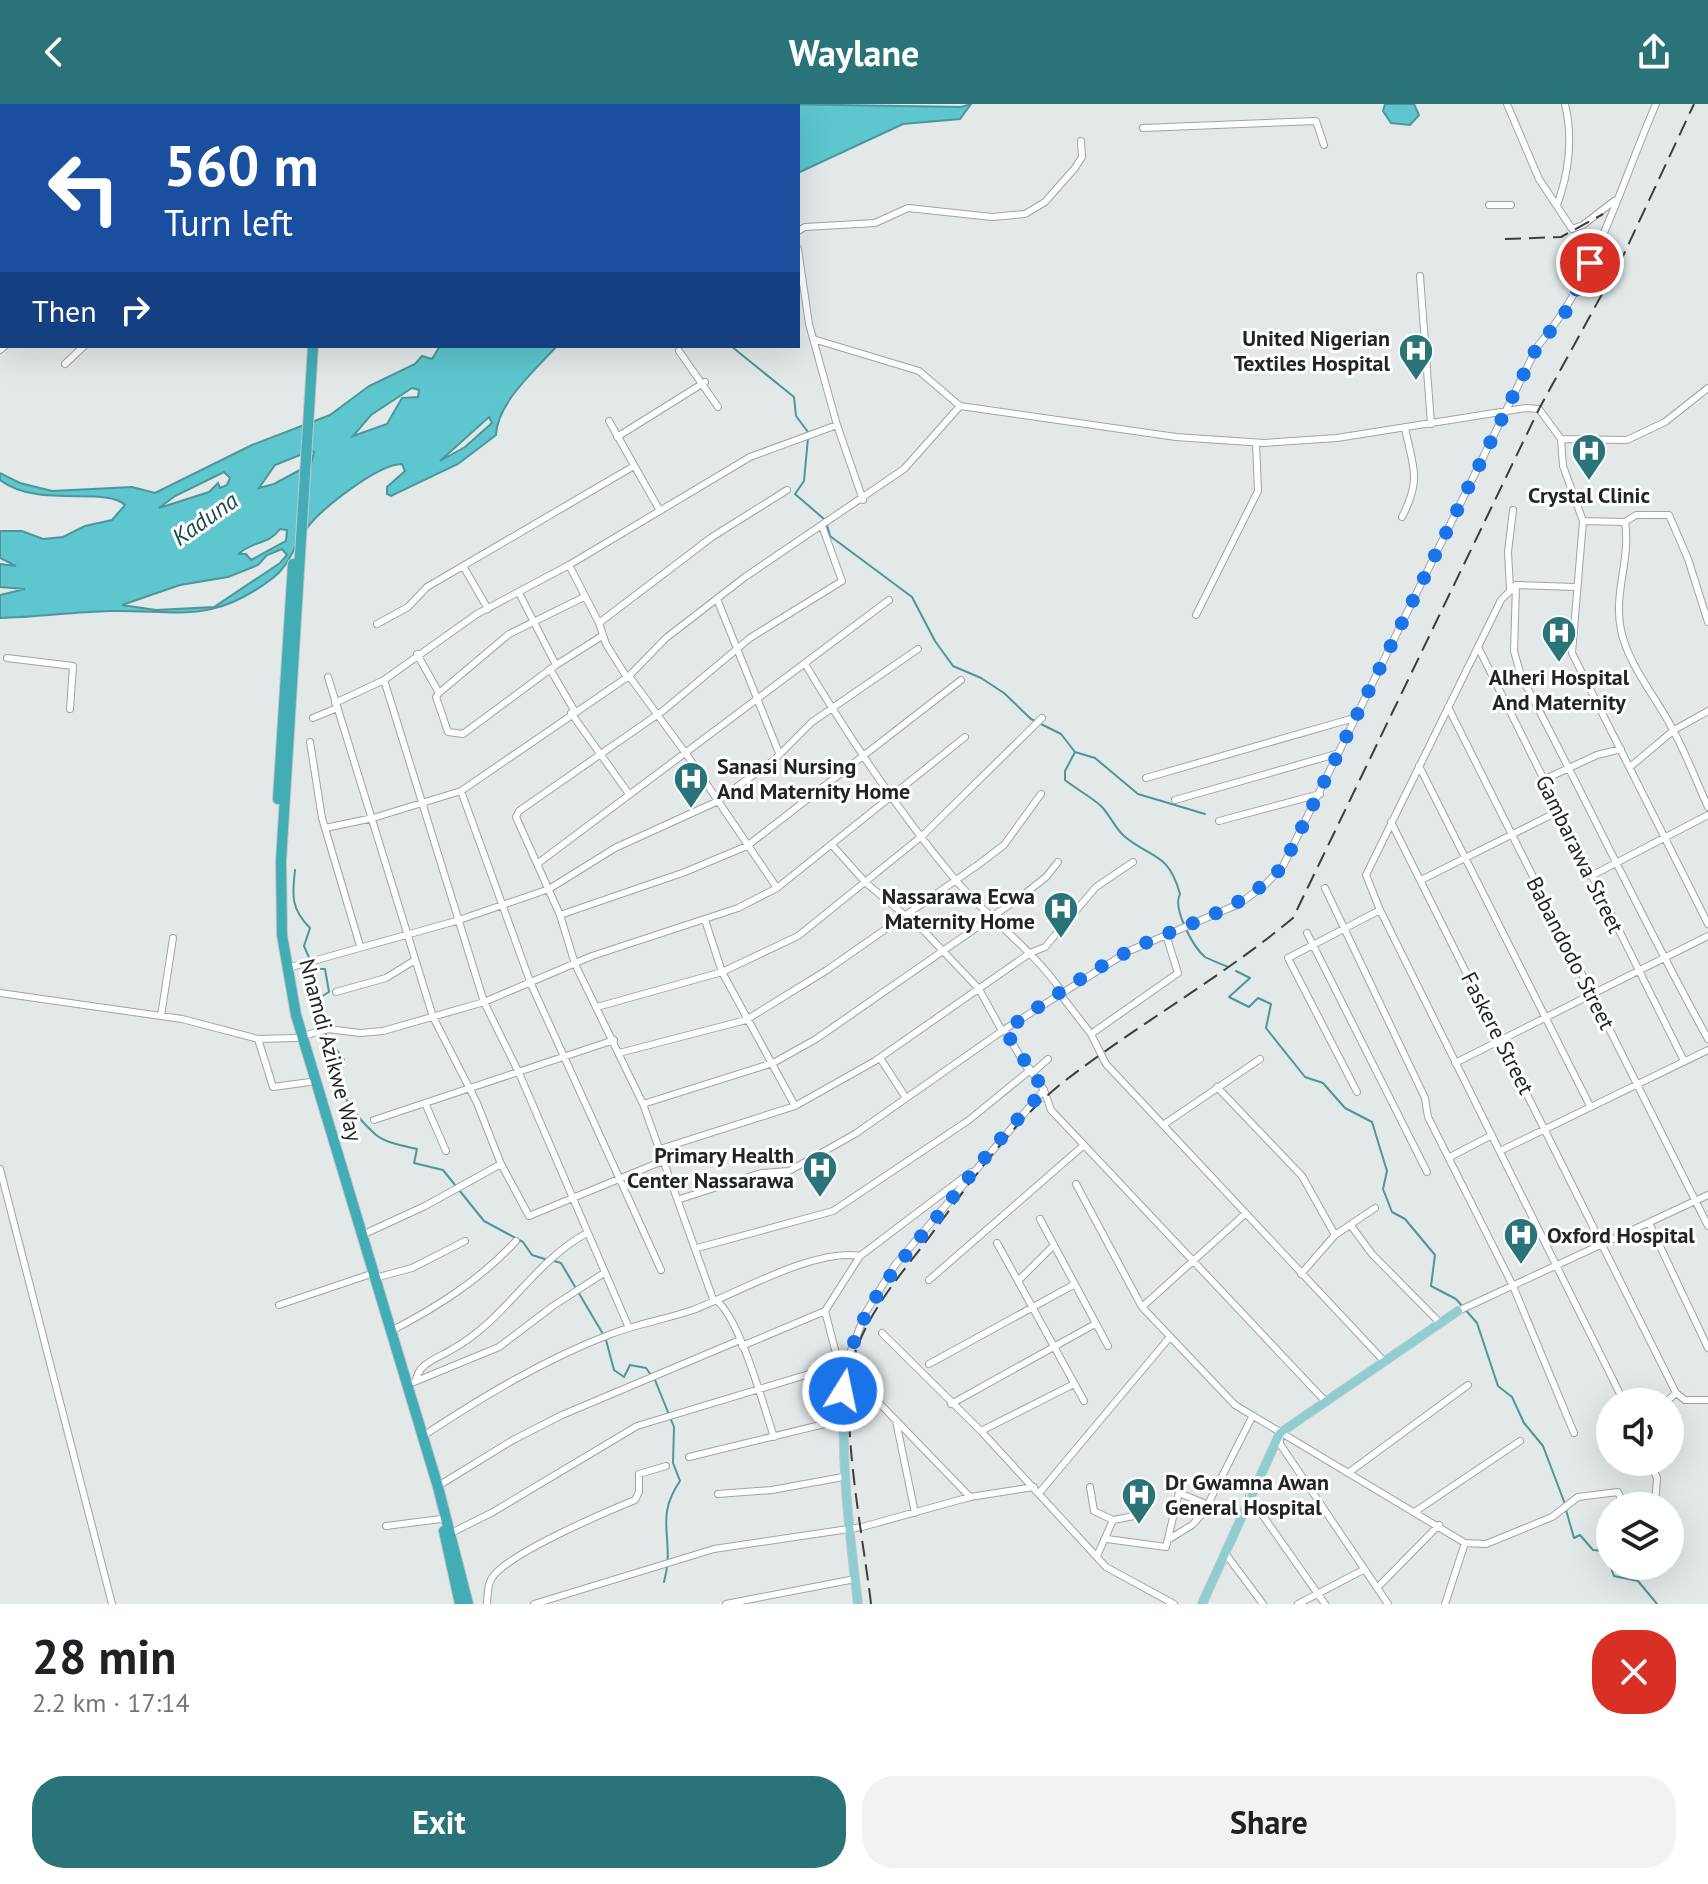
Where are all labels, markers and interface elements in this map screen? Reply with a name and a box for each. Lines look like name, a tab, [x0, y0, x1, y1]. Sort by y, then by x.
text: Waylane	[789, 29, 919, 76]
icon: back	[32, 30, 76, 74]
icon: share	[1632, 30, 1676, 74]
text: 560 m	[164, 129, 319, 201]
icon: left	[32, 136, 136, 240]
text: Turn left	[164, 199, 293, 246]
pin	[1556, 229, 1624, 297]
icon: arrive	[1568, 241, 1612, 285]
icon: right	[113, 288, 157, 332]
text: Then	[32, 291, 97, 330]
place label: United Nigerian Textiles Hospital	[1234, 324, 1391, 377]
hospital icon: United Nigerian Textiles Hospital	[1397, 332, 1435, 382]
hospital icon: Crystal Clinic	[1570, 432, 1608, 482]
place label: Crystal Clinic	[1528, 481, 1650, 509]
water label: Kaduna	[166, 485, 244, 552]
hospital icon: Alheri Hospital And Maternity	[1540, 614, 1578, 664]
place label: Alheri Hospital And Maternity	[1489, 663, 1630, 716]
place label: Sanasi Nursing And Maternity Home	[717, 752, 910, 805]
hospital icon: Sanasi Nursing And Maternity Home	[672, 760, 710, 810]
street label: Gambarawa Street	[1530, 770, 1631, 938]
street label: Babandodo Street	[1520, 872, 1622, 1035]
place label: Nassarawa Ecwa Maternity Home	[882, 882, 1035, 935]
hospital icon: Nassarawa Ecwa Maternity Home	[1042, 890, 1080, 940]
street label: Nnamdi Azikwe Way	[293, 955, 369, 1145]
street label: Faskere Street	[1455, 967, 1541, 1099]
place label: Primary Health Center Nassarawa	[627, 1141, 794, 1194]
hospital icon: Primary Health Center Nassarawa	[801, 1149, 839, 1199]
hospital icon: Oxford Hospital	[1502, 1216, 1540, 1266]
place label: Oxford Hospital	[1547, 1221, 1695, 1249]
position arrow	[801, 1349, 885, 1433]
map controls	[1596, 1388, 1684, 1580]
button: sound	[1596, 1388, 1684, 1476]
place label: Dr Gwamna Awan General Hospital	[1165, 1468, 1329, 1521]
hospital icon: Dr Gwamna Awan General Hospital	[1120, 1476, 1158, 1526]
button: layers	[1596, 1492, 1684, 1580]
text: 28 min	[32, 1625, 176, 1687]
button: close	[1592, 1630, 1676, 1714]
text: 2.2 km · 17:14	[32, 1686, 190, 1719]
button: Exit	[32, 1776, 846, 1868]
button: Share	[862, 1776, 1676, 1868]

